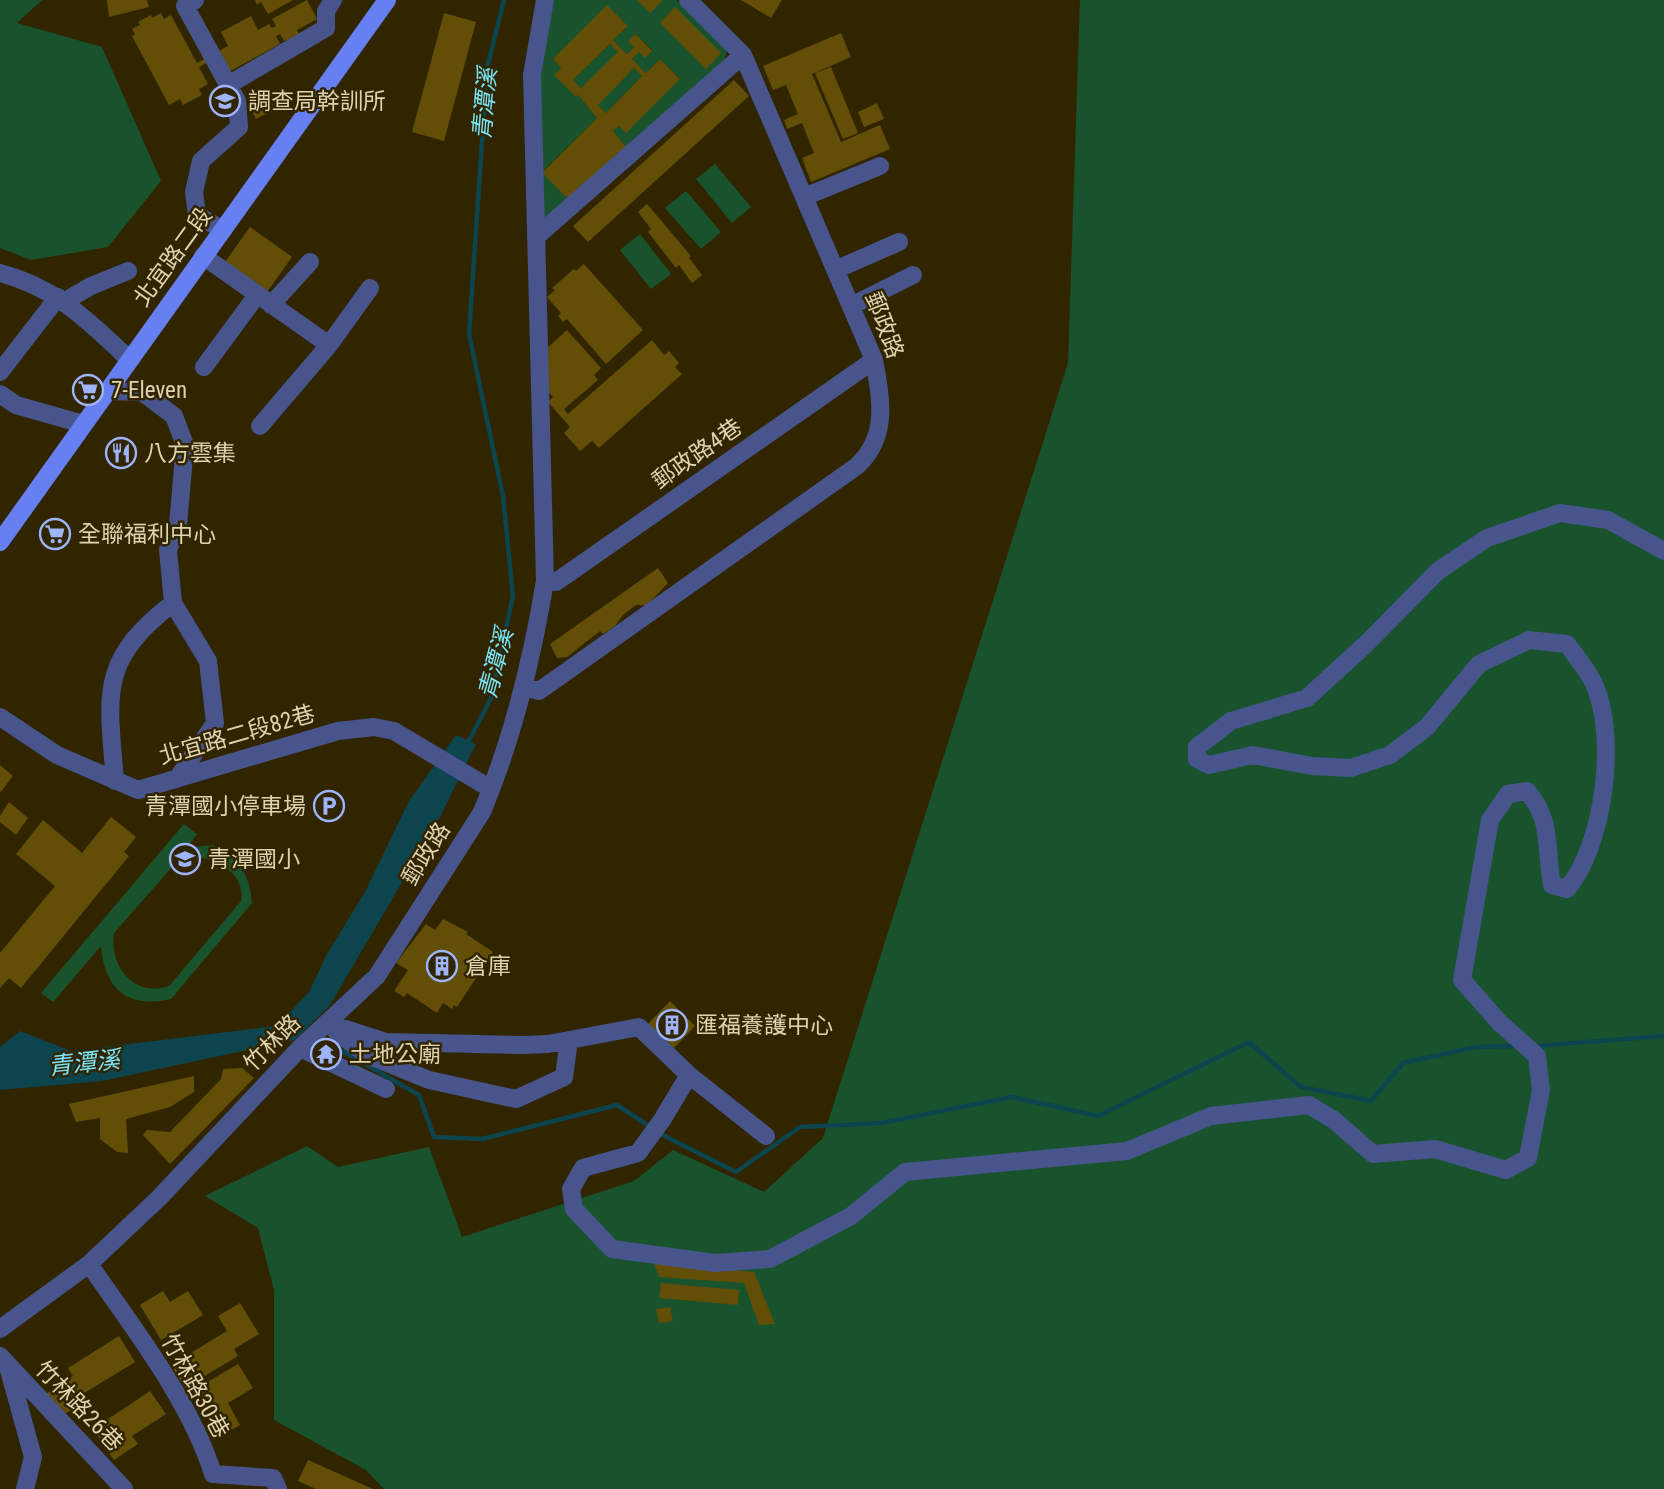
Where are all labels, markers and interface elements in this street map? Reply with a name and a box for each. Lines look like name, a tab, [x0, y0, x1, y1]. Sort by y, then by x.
water label: 青潭溪	[468, 64, 502, 141]
school or university icon: 調查局幹訓所	[208, 84, 242, 118]
place label: 調查局幹訓所	[248, 88, 386, 115]
street label: 北宜路二段	[128, 203, 218, 311]
street label: 郵政路	[859, 288, 909, 362]
supermarket icon: 7-Eleven	[71, 373, 105, 407]
place label: 7-Eleven	[111, 377, 187, 404]
street label: 郵政路4巷	[647, 413, 747, 495]
restaurant icon: 八方雲集	[104, 436, 138, 470]
place label: 八方雲集	[144, 440, 236, 467]
supermarket icon: 全聯福利中心	[38, 517, 72, 551]
place label: 全聯福利中心	[78, 521, 216, 548]
water label: 青潭溪	[473, 623, 520, 702]
street label: 北宜路二段82巷	[156, 700, 318, 770]
parking icon: 青潭國小停車場	[312, 789, 346, 823]
place label: 青潭國小停車場	[145, 793, 306, 820]
street label: 郵政路	[396, 818, 456, 890]
school or university icon: 青潭國小	[168, 842, 202, 876]
place label: 青潭國小	[208, 846, 300, 873]
building icon: 倉庫	[425, 949, 459, 983]
place label: 倉庫	[465, 953, 511, 980]
building icon: 匯福養護中心	[655, 1008, 689, 1042]
street label: 竹林路	[238, 1009, 306, 1077]
place label: 匯福養護中心	[695, 1012, 833, 1039]
temple icon: 土地公廟	[309, 1037, 343, 1071]
place label: 土地公廟	[349, 1041, 441, 1068]
water label: 青潭溪	[47, 1045, 124, 1081]
street label: 竹林路30巷	[155, 1329, 235, 1443]
street label: 竹林路26巷	[29, 1355, 129, 1457]

